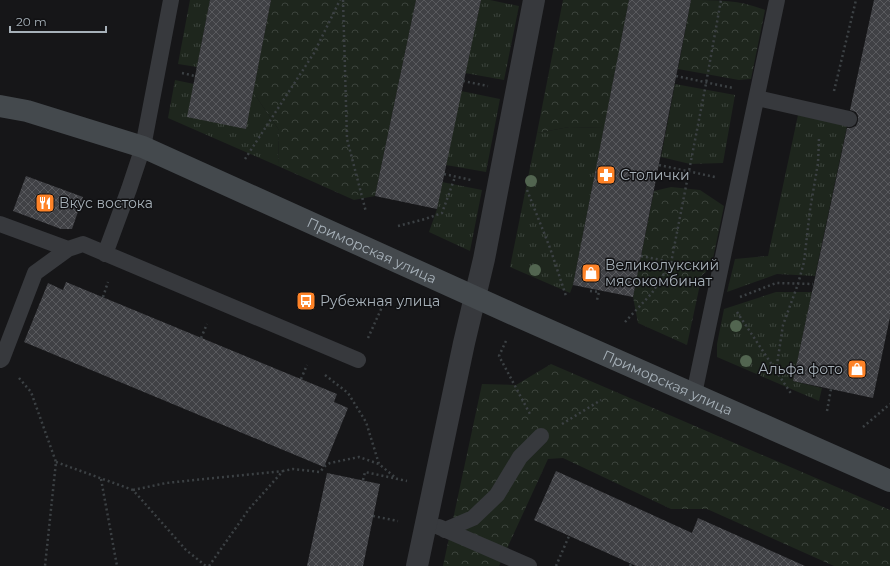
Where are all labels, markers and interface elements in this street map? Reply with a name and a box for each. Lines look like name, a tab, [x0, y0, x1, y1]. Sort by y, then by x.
scale bar	[10, 8, 106, 34]
text: 20 m	[16, 14, 47, 29]
pharmacy icon: Столички	[595, 164, 617, 186]
place label: Столички	[620, 166, 690, 184]
restaurant icon: Вкус востока	[34, 192, 56, 214]
place label: Вкус востока	[59, 194, 153, 212]
street label: Приморская улица	[304, 213, 439, 287]
place label: Великолукский мясокомбинат	[605, 256, 719, 290]
shop icon: Великолукский мясокомбинат	[580, 262, 602, 284]
bus stop icon: Рубежная улица	[295, 290, 317, 312]
place label: Рубежная улица	[320, 292, 440, 310]
street label: Приморская улица	[600, 346, 735, 419]
shop icon: Альфа фото	[846, 358, 868, 380]
place label: Альфа фото	[758, 360, 843, 378]

